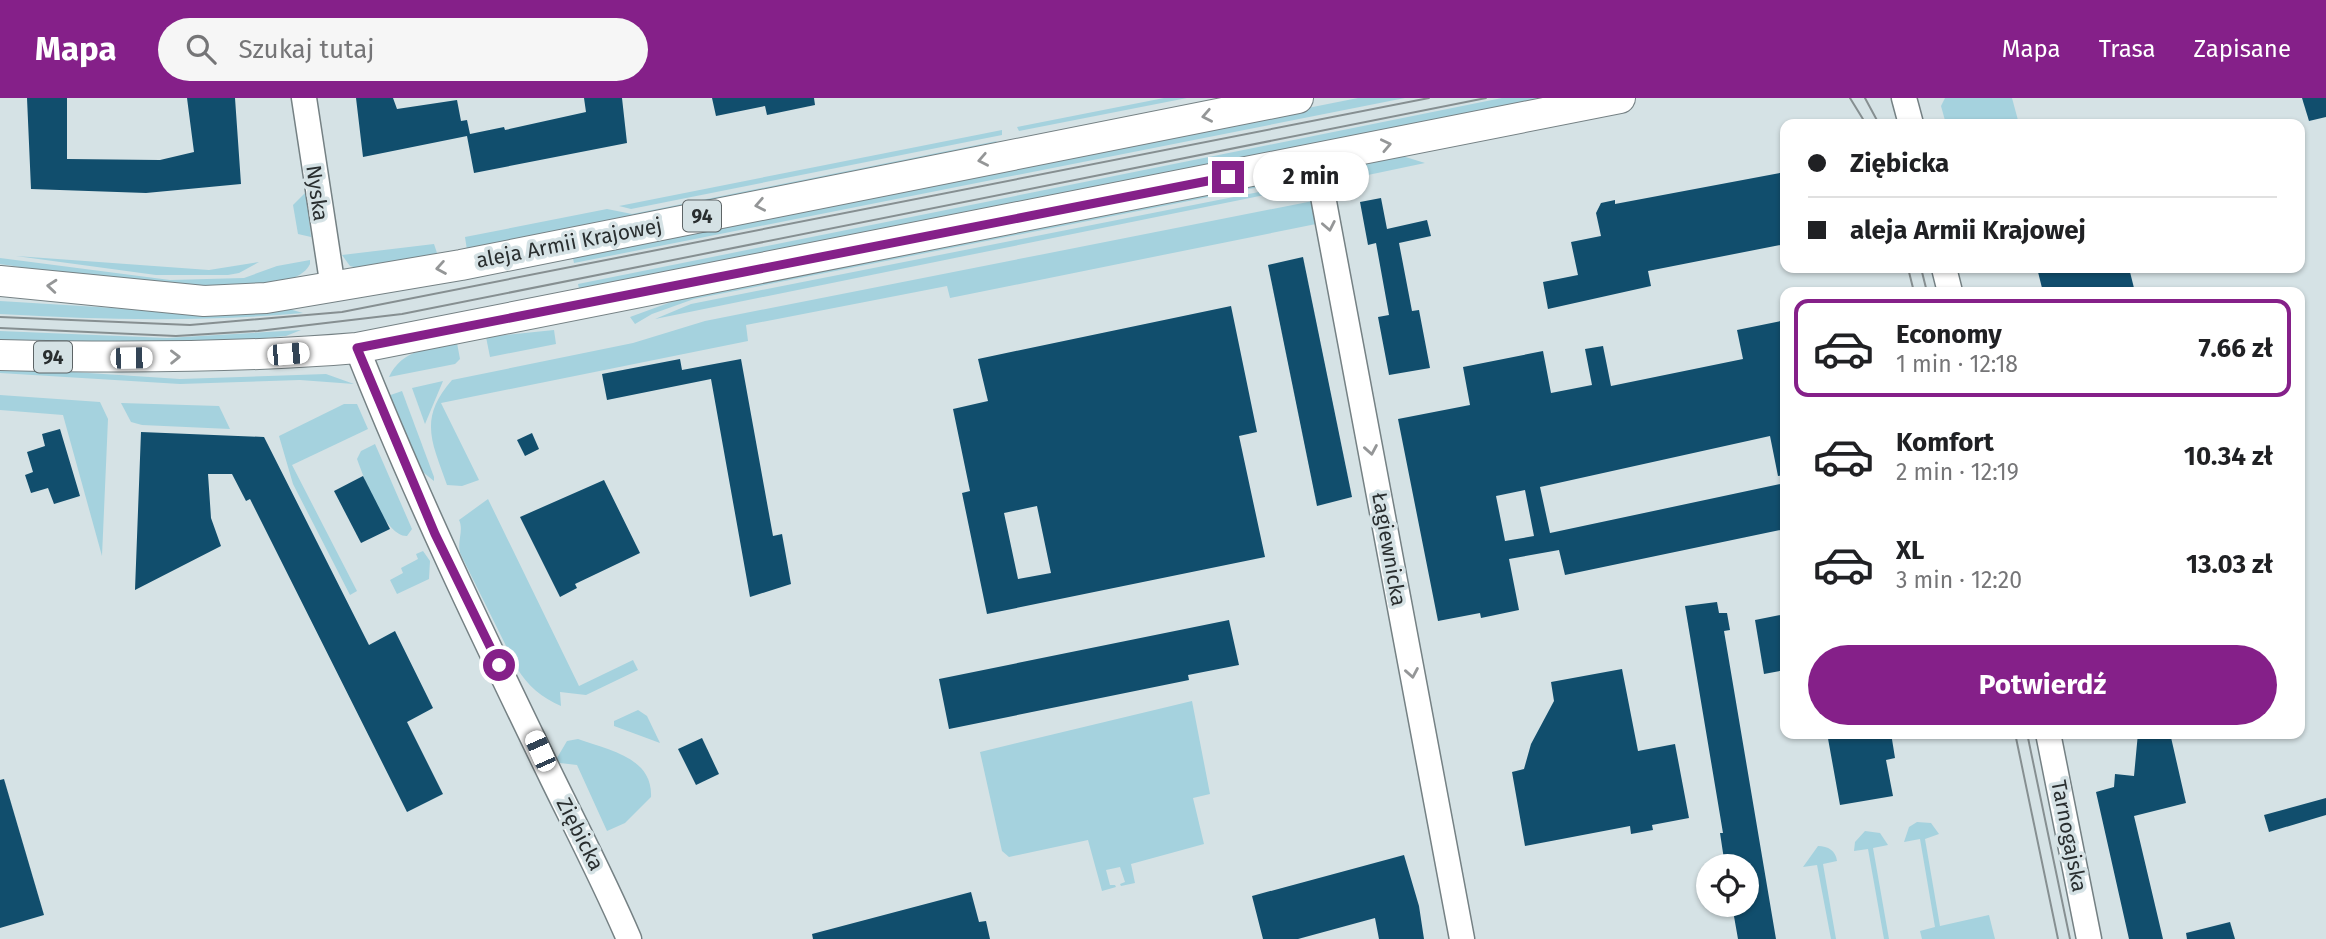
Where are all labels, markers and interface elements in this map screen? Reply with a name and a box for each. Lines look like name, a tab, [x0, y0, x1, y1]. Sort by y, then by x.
search box	[158, 18, 648, 81]
text: Mapa	[35, 29, 116, 69]
icon: search	[182, 30, 220, 68]
text: Szukaj tutaj	[238, 34, 375, 65]
text: Mapa	[2002, 35, 2061, 63]
text: Trasa	[2099, 35, 2156, 63]
text: Zapisane	[2194, 35, 2291, 63]
one-way arrow	[1201, 108, 1213, 123]
one-way arrow	[1380, 138, 1392, 153]
text: Ziębicka	[1850, 148, 1949, 179]
one-way arrow	[977, 152, 989, 167]
callout: 2 min	[1252, 153, 1368, 202]
route end	[1212, 161, 1244, 193]
text: 2 min	[1283, 162, 1339, 190]
street label: Nyska	[300, 163, 334, 223]
one-way arrow	[754, 196, 766, 211]
road number: 94	[683, 200, 721, 232]
street label: aleja Armii Krajowej	[474, 212, 664, 274]
text: aleja Armii Krajowej	[1850, 215, 2086, 246]
one-way arrow	[1321, 220, 1336, 232]
one-way arrow	[435, 260, 447, 275]
one-way arrow	[46, 279, 57, 294]
icon: car	[1812, 317, 1875, 380]
text: Economy	[1896, 319, 2002, 350]
text: 7.66 zł	[2198, 333, 2273, 364]
road number: 94	[34, 342, 72, 372]
car	[267, 342, 310, 366]
car	[110, 347, 153, 369]
one-way arrow	[169, 349, 180, 364]
text: 1 min · 12:18	[1896, 350, 2018, 378]
icon: car	[1812, 425, 1875, 488]
text: Komfort	[1896, 427, 1994, 458]
text: 10.34 zł	[2184, 441, 2273, 472]
one-way arrow	[1362, 444, 1377, 456]
text: 2 min · 12:19	[1896, 458, 2019, 486]
street label: Łagiewnicka	[1366, 490, 1412, 608]
icon: car	[1812, 533, 1875, 596]
text: XL	[1896, 535, 1924, 566]
text: 13.03 zł	[2186, 549, 2273, 580]
text: 3 min · 12:20	[1896, 566, 2022, 594]
button: Potwierdź	[1808, 645, 2277, 725]
route start	[483, 649, 515, 681]
one-way arrow	[1404, 668, 1419, 679]
car	[522, 728, 559, 774]
street label: Tarnogajska	[2045, 778, 2093, 894]
street label: Ziębicka	[551, 793, 609, 875]
map controls	[1696, 854, 1759, 917]
button: locate	[1696, 854, 1759, 917]

